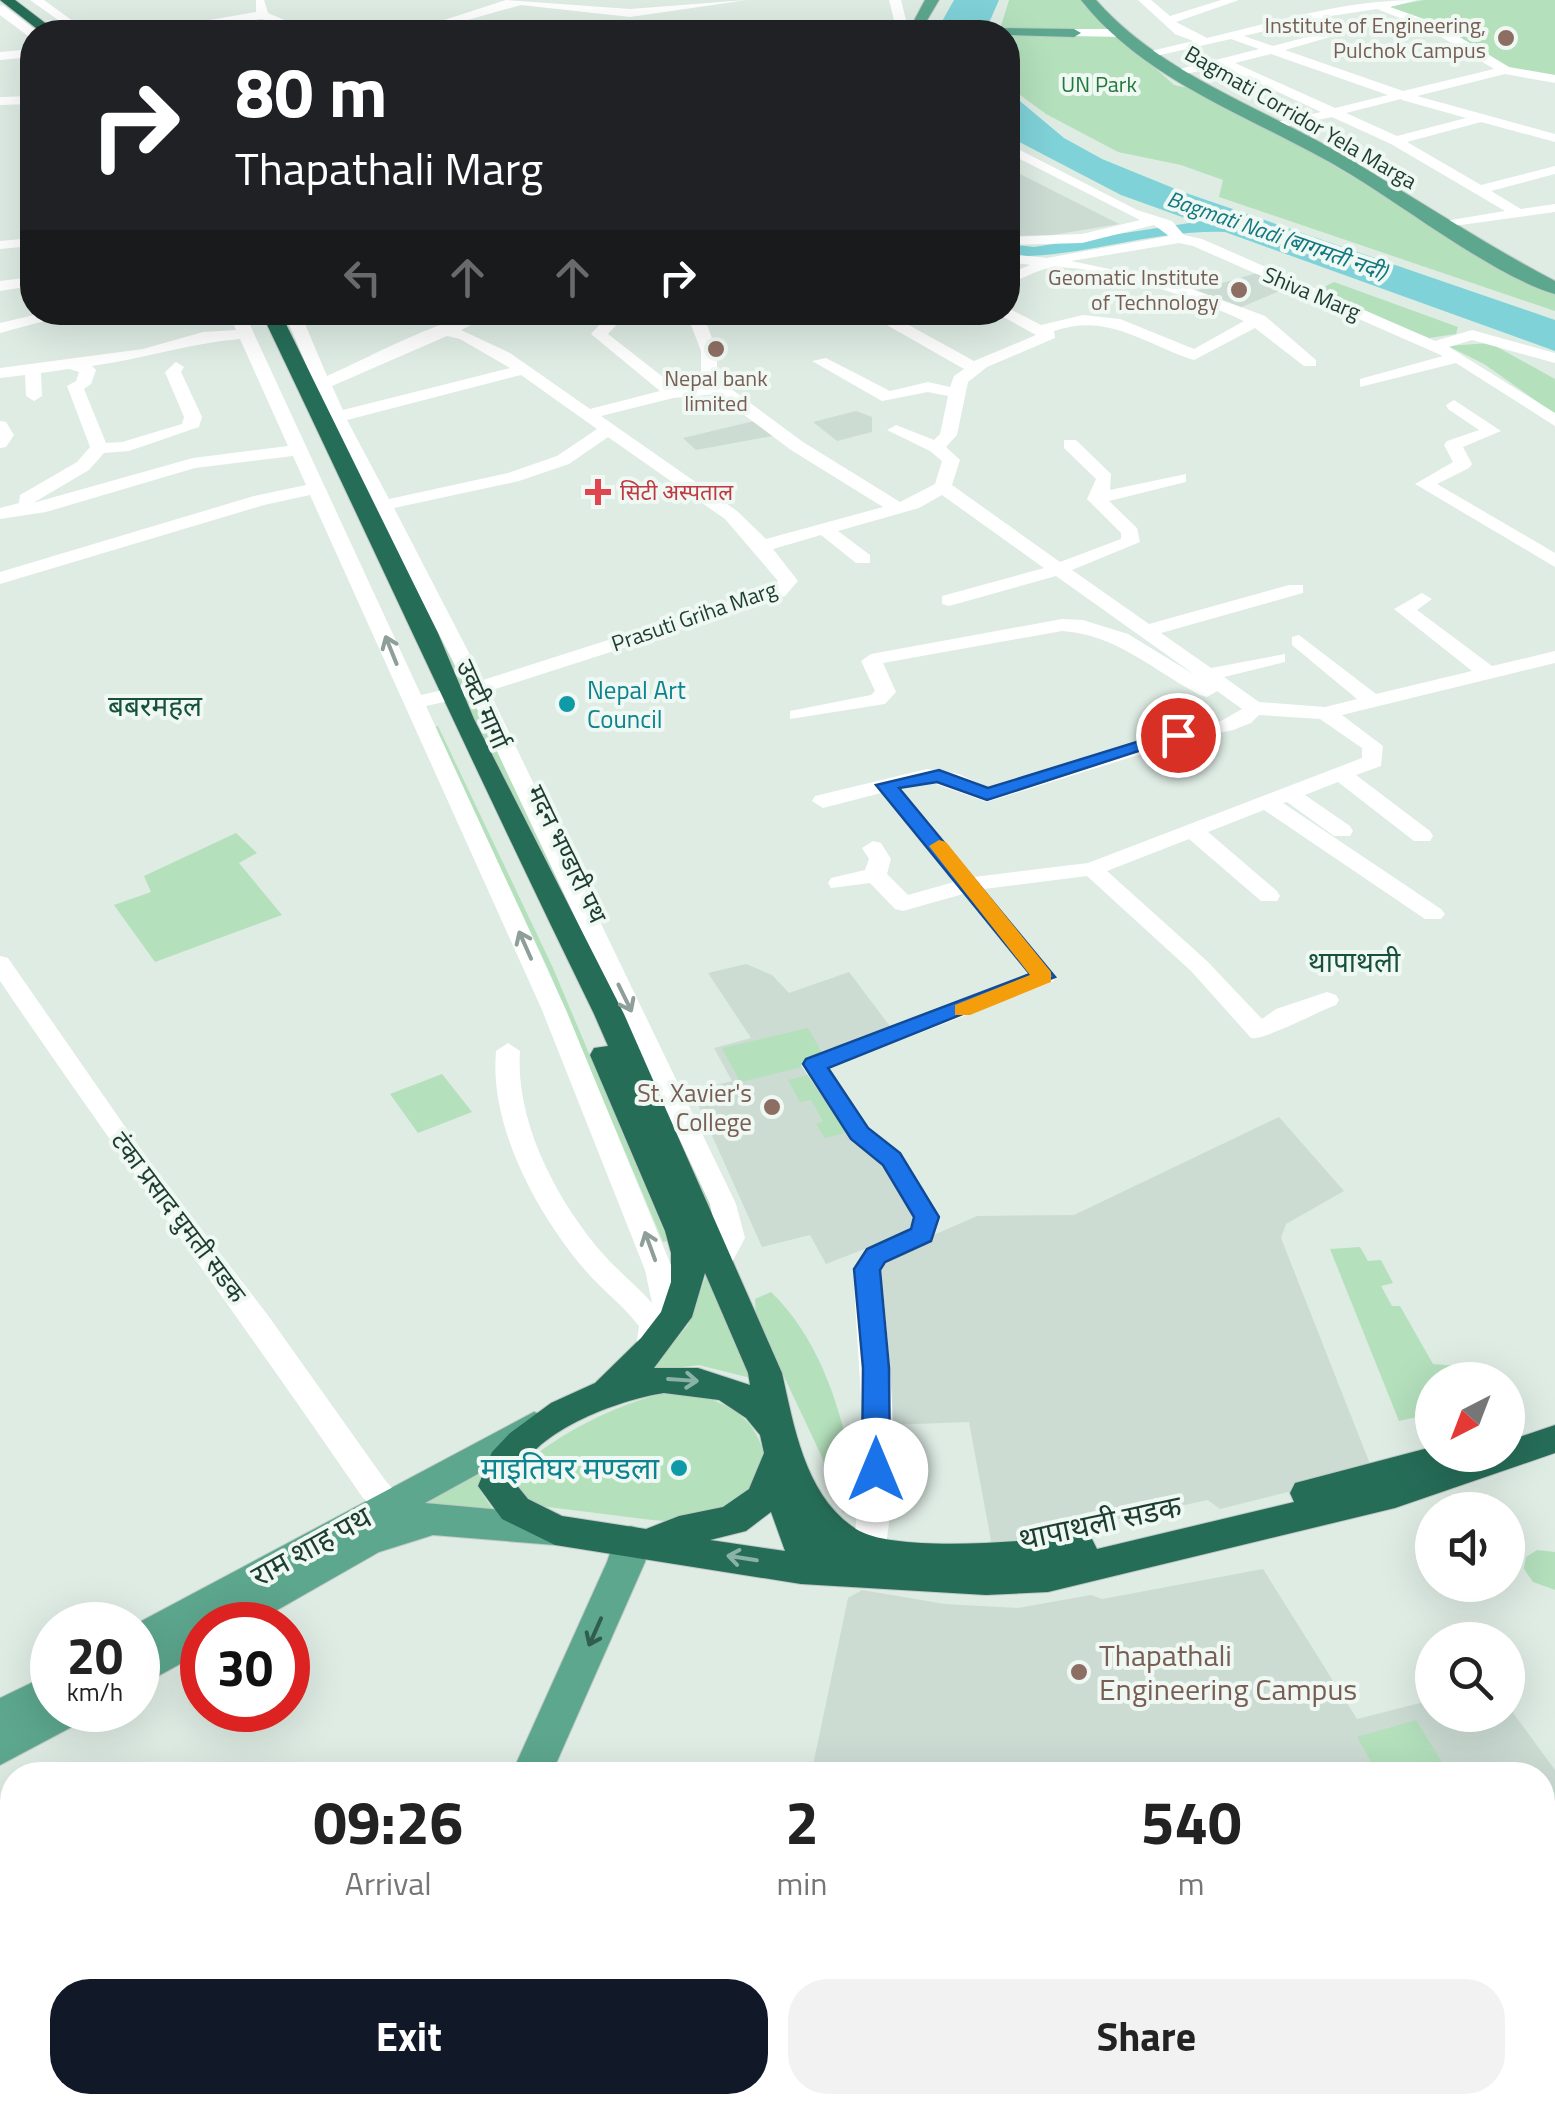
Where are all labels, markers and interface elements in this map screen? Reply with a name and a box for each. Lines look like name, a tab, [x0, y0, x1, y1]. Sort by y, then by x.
place label: Institute of Engineering, Pulchok Campus	[1265, 8, 1486, 67]
marker: Institute of Engineering, Pulchok Campus	[1495, 27, 1517, 49]
street label: Bagmati Corridor Yela Marga	[1178, 36, 1424, 198]
text: 80 m	[235, 38, 388, 144]
icon: right	[70, 60, 200, 190]
park label: UN Park	[1061, 67, 1137, 101]
text: Thapathali Marg	[235, 134, 543, 202]
water label: Bagmati Nadi (बागमती नदी)	[1163, 181, 1393, 289]
icon: left	[335, 250, 390, 305]
icon: ahead	[440, 250, 495, 305]
icon: ahead	[545, 250, 600, 305]
icon: right	[650, 250, 705, 305]
street label: Shiva Marg	[1258, 257, 1366, 329]
place label: Geomatic Institute of Technology	[1048, 260, 1219, 319]
marker: Geomatic Institute of Technology	[1228, 279, 1250, 301]
marker: Nepal bank limited	[705, 338, 727, 360]
place label: Nepal bank limited	[664, 361, 768, 420]
place label: सिटी अस्पताल	[620, 475, 734, 509]
marker: सिटी अस्पताल	[585, 479, 611, 505]
street label: Prasuti Griha Marg	[607, 572, 781, 660]
one-way arrow	[381, 635, 399, 665]
street label: उक्टी मार्गा	[447, 653, 520, 756]
place label: Nepal Art Council	[587, 671, 686, 738]
district label: बबरमहल	[108, 684, 203, 727]
marker: Nepal Art Council	[556, 693, 578, 715]
pin	[1136, 693, 1221, 778]
icon: arrive	[1151, 708, 1206, 763]
street label: मदन भण्डारी पथ	[517, 779, 617, 930]
one-way arrow	[515, 930, 533, 961]
district label: थापाथली	[1308, 940, 1401, 983]
one-way arrow	[617, 982, 636, 1012]
place label: St. Xavier's College	[637, 1074, 752, 1141]
marker: St. Xavier's College	[761, 1096, 783, 1118]
street label: टंका प्रसाद घुमती सडक	[102, 1123, 257, 1311]
one-way arrow	[640, 1231, 658, 1262]
north arrow	[1415, 1362, 1525, 1472]
map controls	[1415, 1362, 1525, 1732]
one-way arrow	[666, 1371, 698, 1390]
position arrow	[824, 1418, 928, 1522]
place label: माइतिघर मण्डला	[481, 1445, 660, 1491]
marker: माइतिघर मण्डला	[668, 1457, 690, 1479]
street label: थापाथली सडक	[1015, 1482, 1186, 1562]
button: sound	[1415, 1492, 1525, 1602]
street label: राम शाह पथ	[242, 1494, 380, 1598]
one-way arrow	[727, 1549, 759, 1567]
speed limit sign: 30	[180, 1602, 310, 1732]
one-way arrow	[585, 1616, 603, 1647]
text: 20	[67, 1617, 123, 1693]
button: search	[1415, 1622, 1525, 1732]
place label: Thapathali Engineering Campus	[1099, 1632, 1357, 1712]
marker: Thapathali Engineering Campus	[1068, 1661, 1090, 1683]
text: km/h	[67, 1673, 123, 1711]
text: 09:26	[313, 1776, 463, 1867]
text: 2	[785, 1776, 819, 1867]
text: 540	[1141, 1776, 1242, 1867]
text: Arrival	[345, 1859, 432, 1907]
text: min	[776, 1859, 827, 1907]
text: m	[1178, 1859, 1205, 1907]
button: Exit	[50, 1979, 768, 2094]
button: Share	[788, 1979, 1505, 2094]

